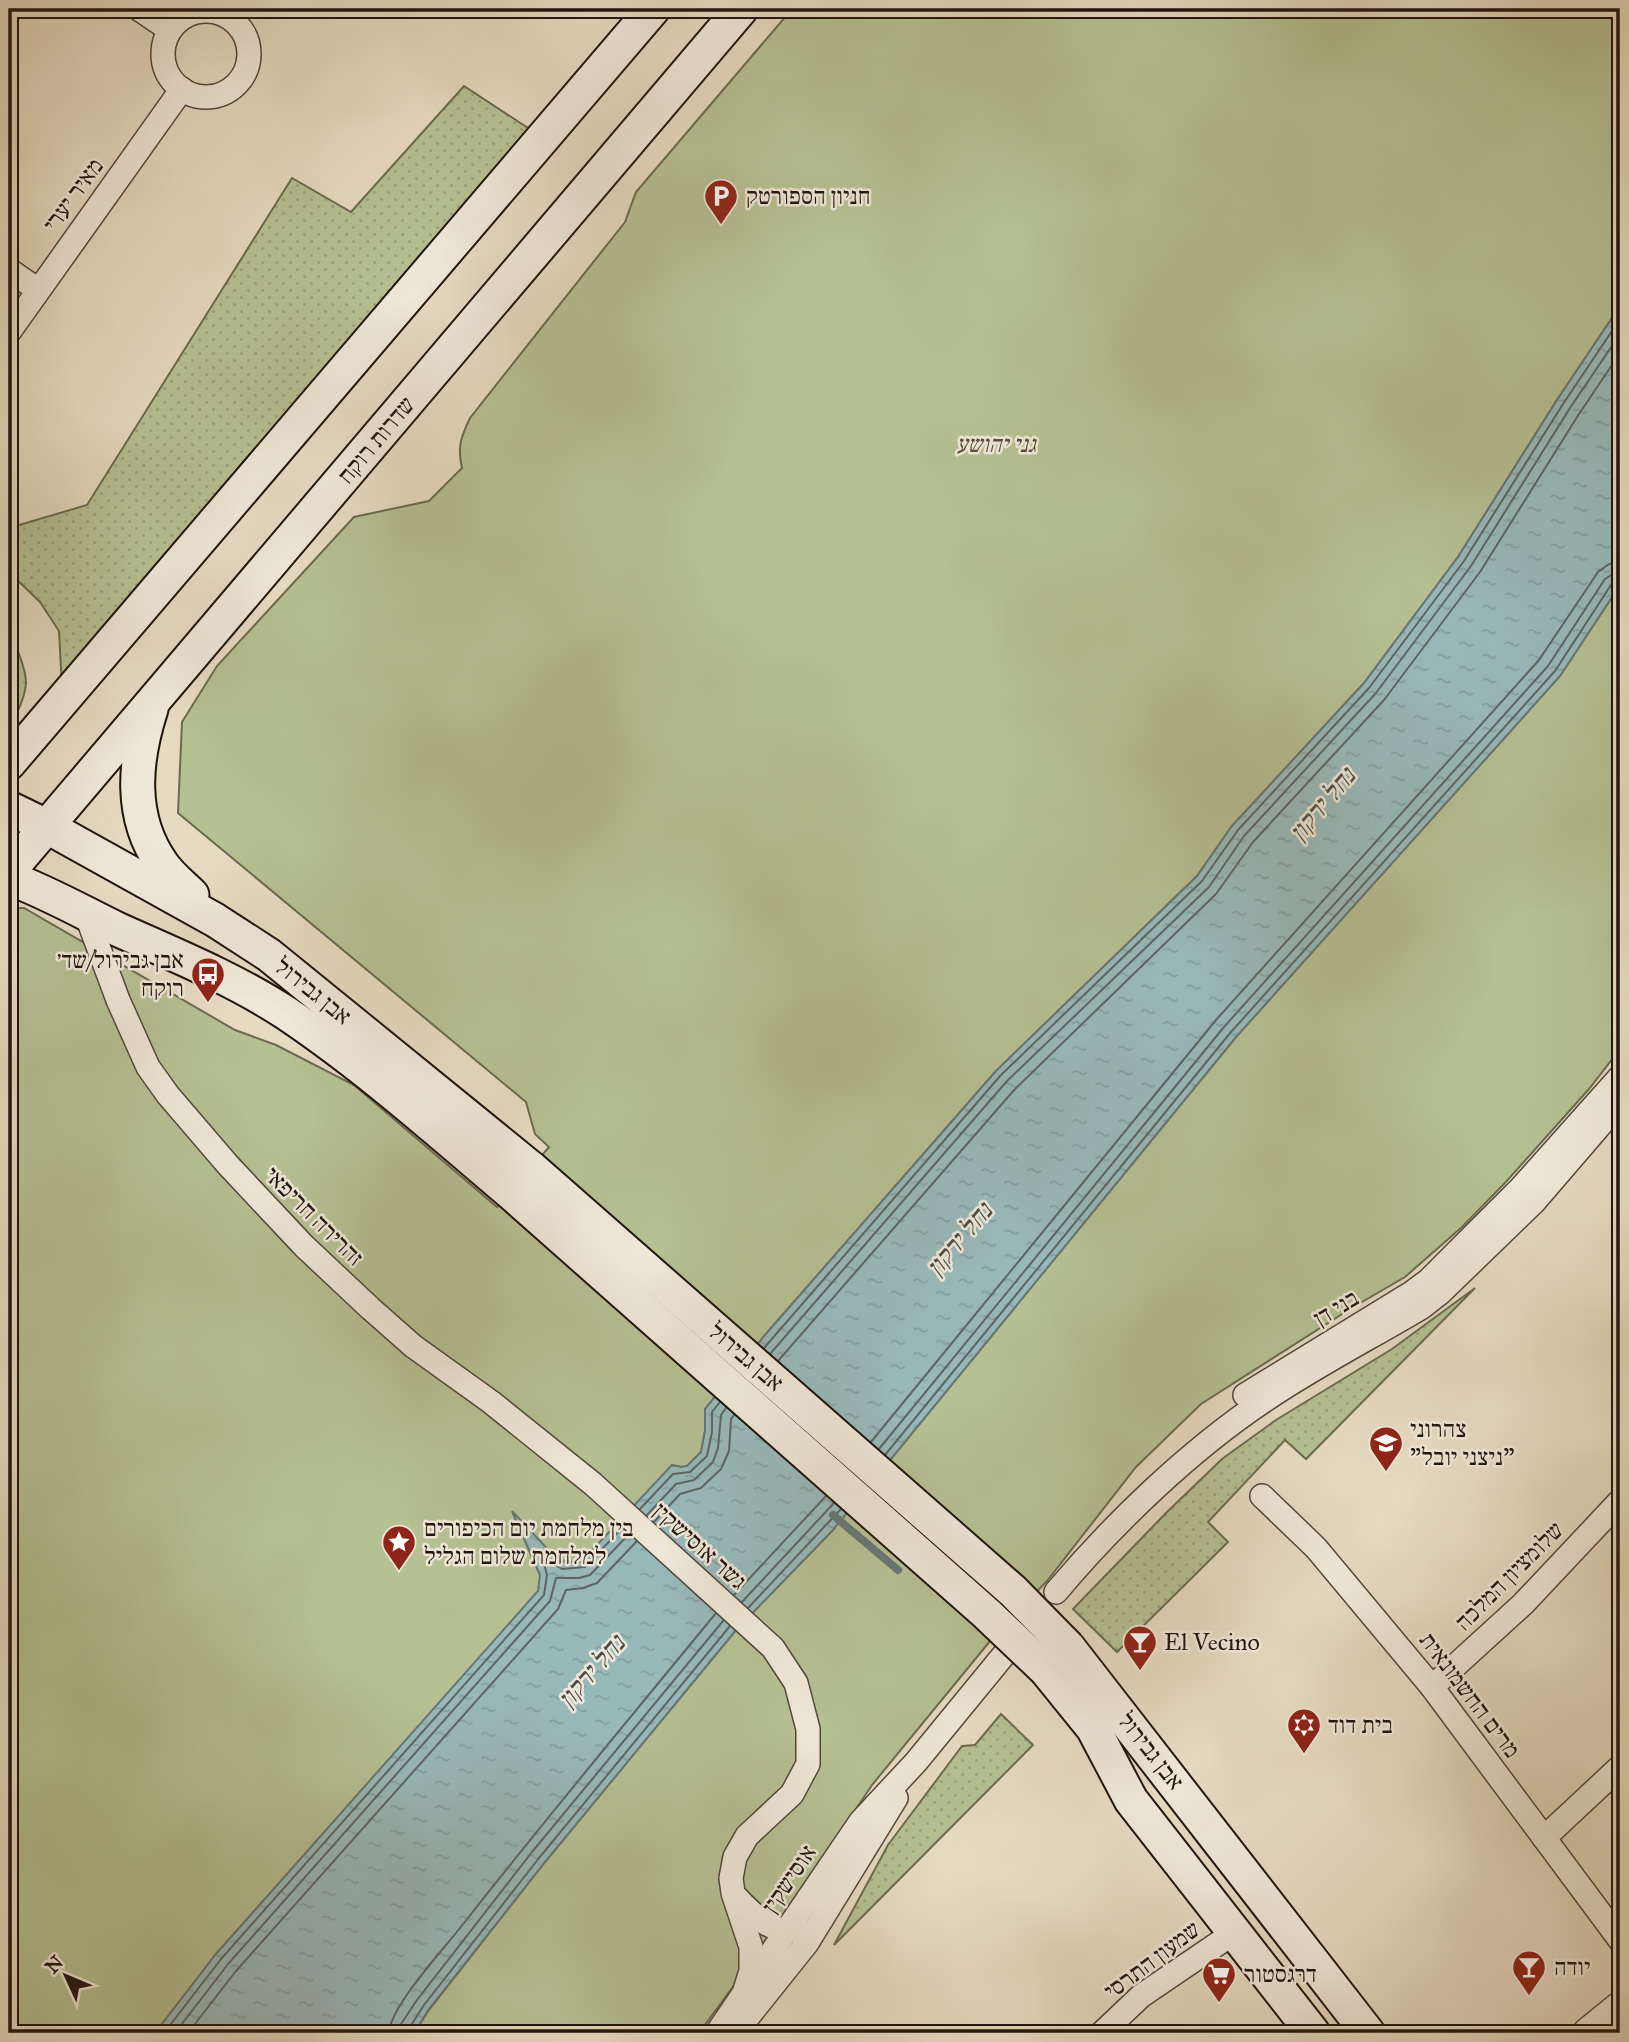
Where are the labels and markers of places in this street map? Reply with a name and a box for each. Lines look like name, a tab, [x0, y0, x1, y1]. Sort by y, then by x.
parking icon: חניון הספורטק	[702, 177, 740, 226]
place label: חניון הספורטק	[746, 181, 871, 211]
place label: אבן גבירול/שד׳ רוקח	[57, 945, 184, 1003]
bus stop icon: אבן גבירול/שד׳ רוקח	[189, 955, 227, 1004]
place label: צהרוני "ניצני יובל"	[1410, 1414, 1514, 1472]
school or university icon: צהרוני "ניצני יובל"	[1367, 1424, 1405, 1473]
place label: בין מלחמת יום הכיפורים למלחמת שלום הגליל	[424, 1513, 634, 1571]
place icon: בין מלחמת יום הכיפורים למלחמת שלום הגליל	[380, 1523, 418, 1572]
bar icon: El Vecino	[1121, 1623, 1159, 1672]
place label: El Vecino	[1164, 1627, 1260, 1657]
synagogue icon: בית דוד	[1285, 1706, 1323, 1755]
place label: בית דוד	[1328, 1710, 1393, 1740]
bar icon: יודה	[1510, 1948, 1548, 1997]
place label: יודה	[1554, 1952, 1591, 1982]
supermarket icon: דרגסטור	[1200, 1955, 1238, 2004]
place label: דרגסטור	[1244, 1959, 1317, 1989]

